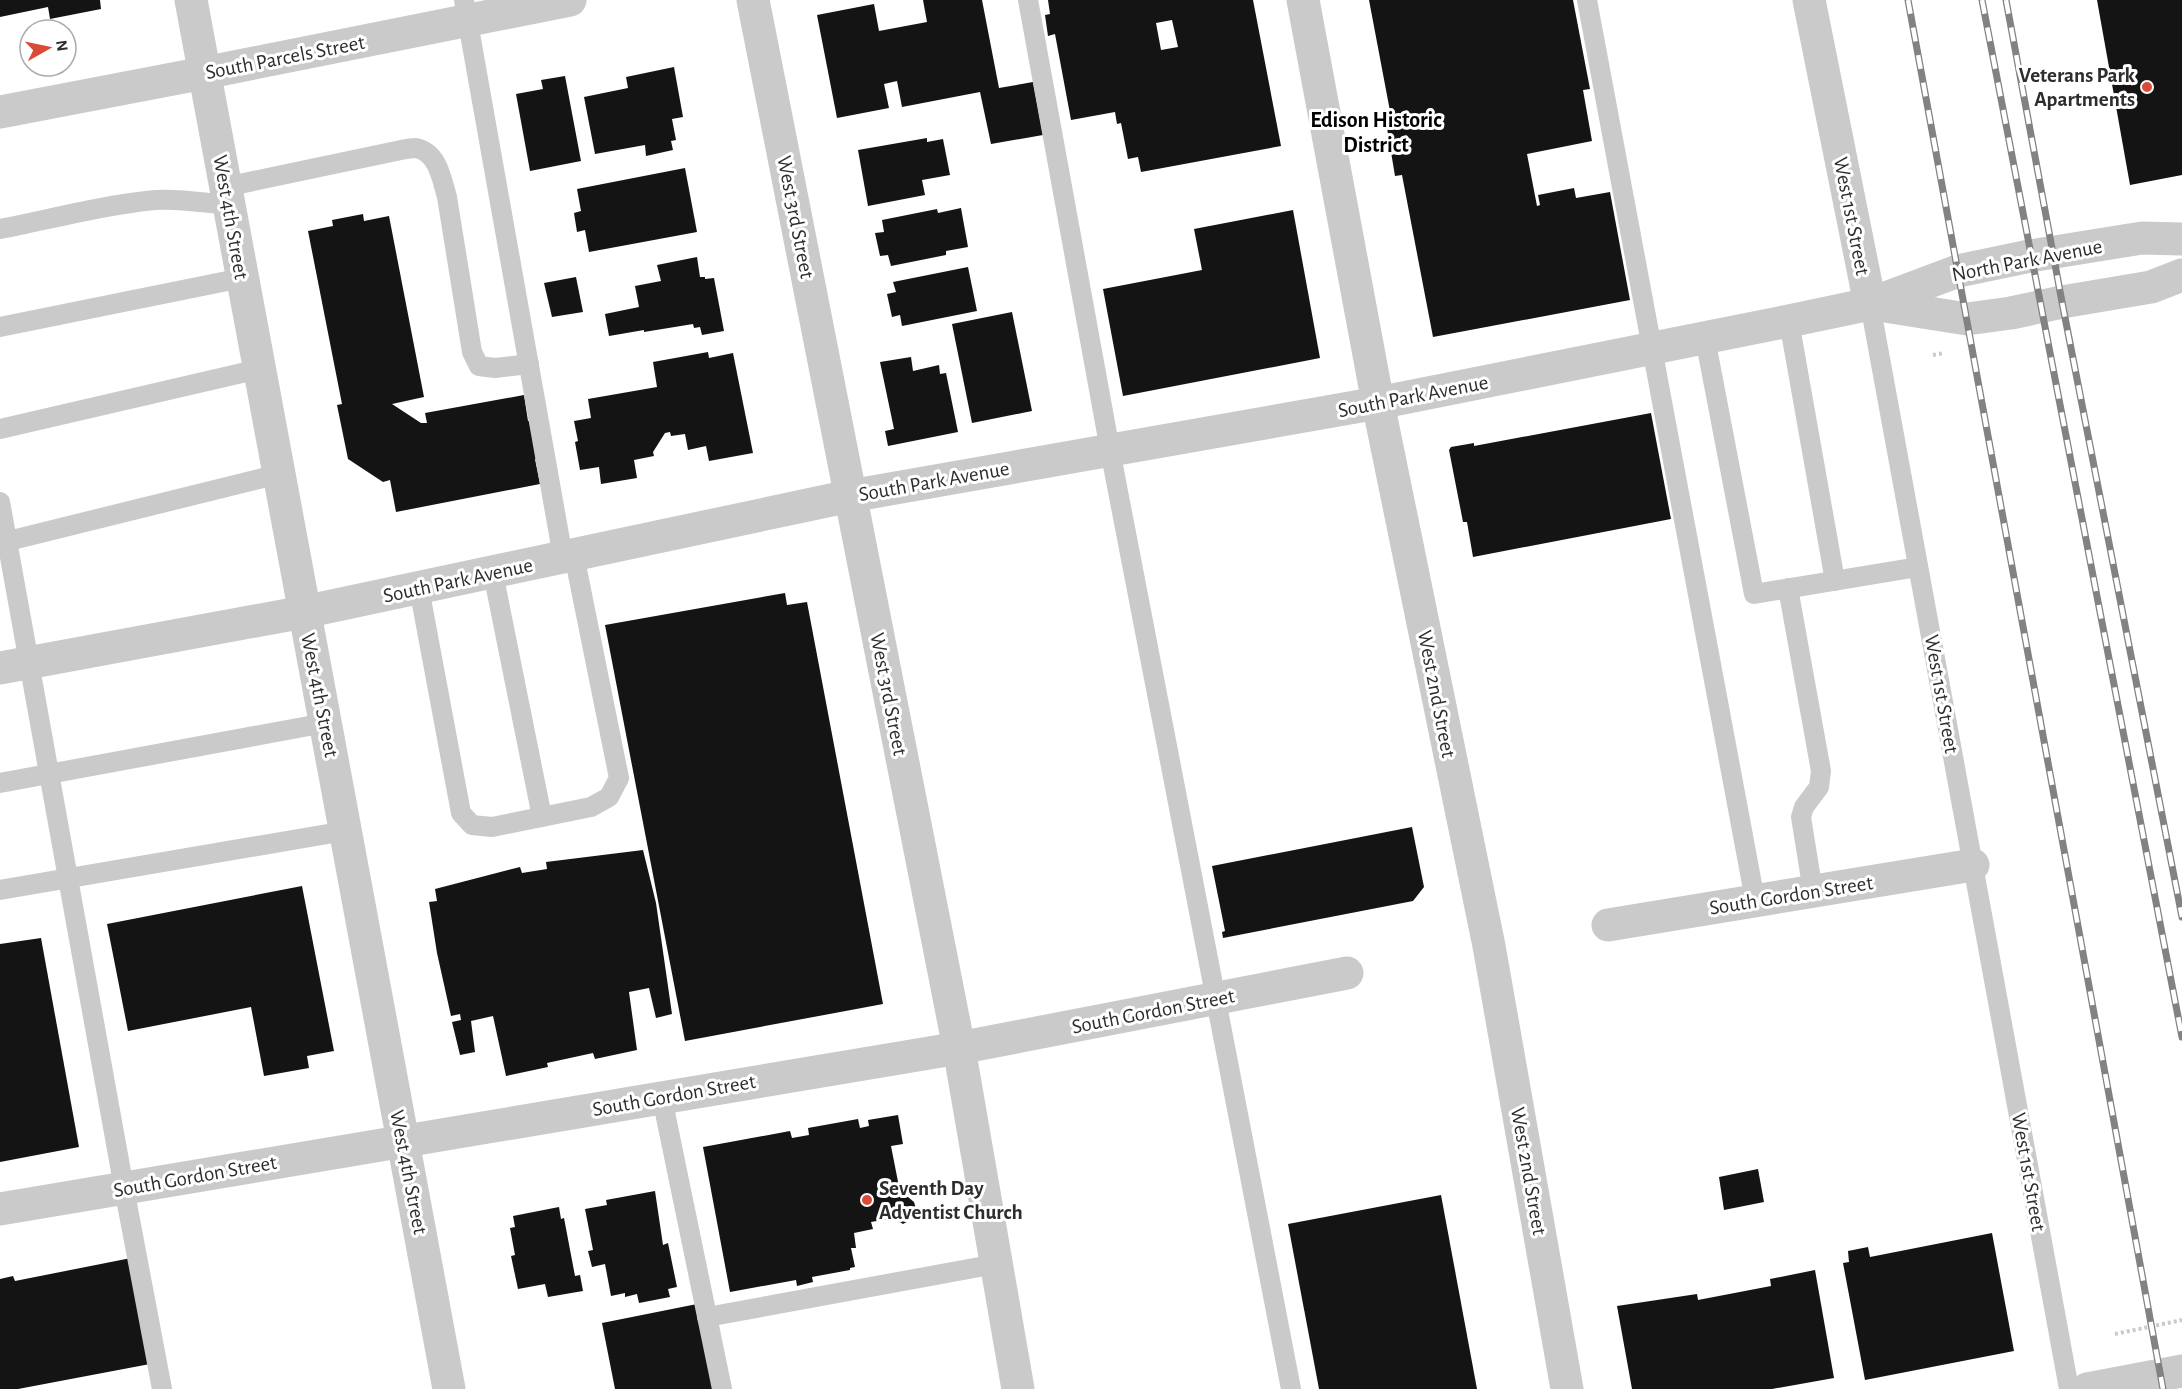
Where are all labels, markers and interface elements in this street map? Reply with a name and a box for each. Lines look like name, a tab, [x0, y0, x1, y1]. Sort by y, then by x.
north arrow	[18, 18, 78, 78]
street label: South Parcels Street	[204, 32, 367, 83]
text: N	[53, 39, 71, 53]
place label: Veterans Park Apartments	[2019, 65, 2136, 110]
marker: Veterans Park Apartments	[2140, 80, 2154, 94]
district label: Edison Historic District	[1310, 109, 1442, 156]
street label: West 4th Street	[209, 153, 252, 281]
street label: West 3rd Street	[773, 154, 818, 281]
street label: West 1st Street	[1830, 155, 1873, 277]
street label: North Park Avenue	[1950, 236, 2104, 285]
street label: South Park Avenue	[1336, 372, 1490, 421]
street label: South Park Avenue	[857, 458, 1011, 505]
street label: South Park Avenue	[381, 554, 535, 607]
street label: West 2nd Street	[1414, 628, 1459, 760]
street label: West 4th Street	[297, 631, 342, 759]
street label: West 3rd Street	[866, 631, 911, 758]
street label: West 1st Street	[1921, 633, 1962, 755]
street label: South Gordon Street	[1708, 872, 1875, 919]
street label: South Gordon Street	[1070, 985, 1237, 1038]
street label: South Gordon Street	[591, 1071, 758, 1120]
street label: West 2nd Street	[1507, 1105, 1550, 1237]
street label: West 4th Street	[386, 1108, 431, 1236]
street label: West 1st Street	[2008, 1111, 2049, 1233]
street label: South Gordon Street	[112, 1152, 279, 1201]
place label: Seventh Day Adventist Church	[879, 1178, 1023, 1223]
marker: Seventh Day Adventist Church	[860, 1193, 874, 1207]

